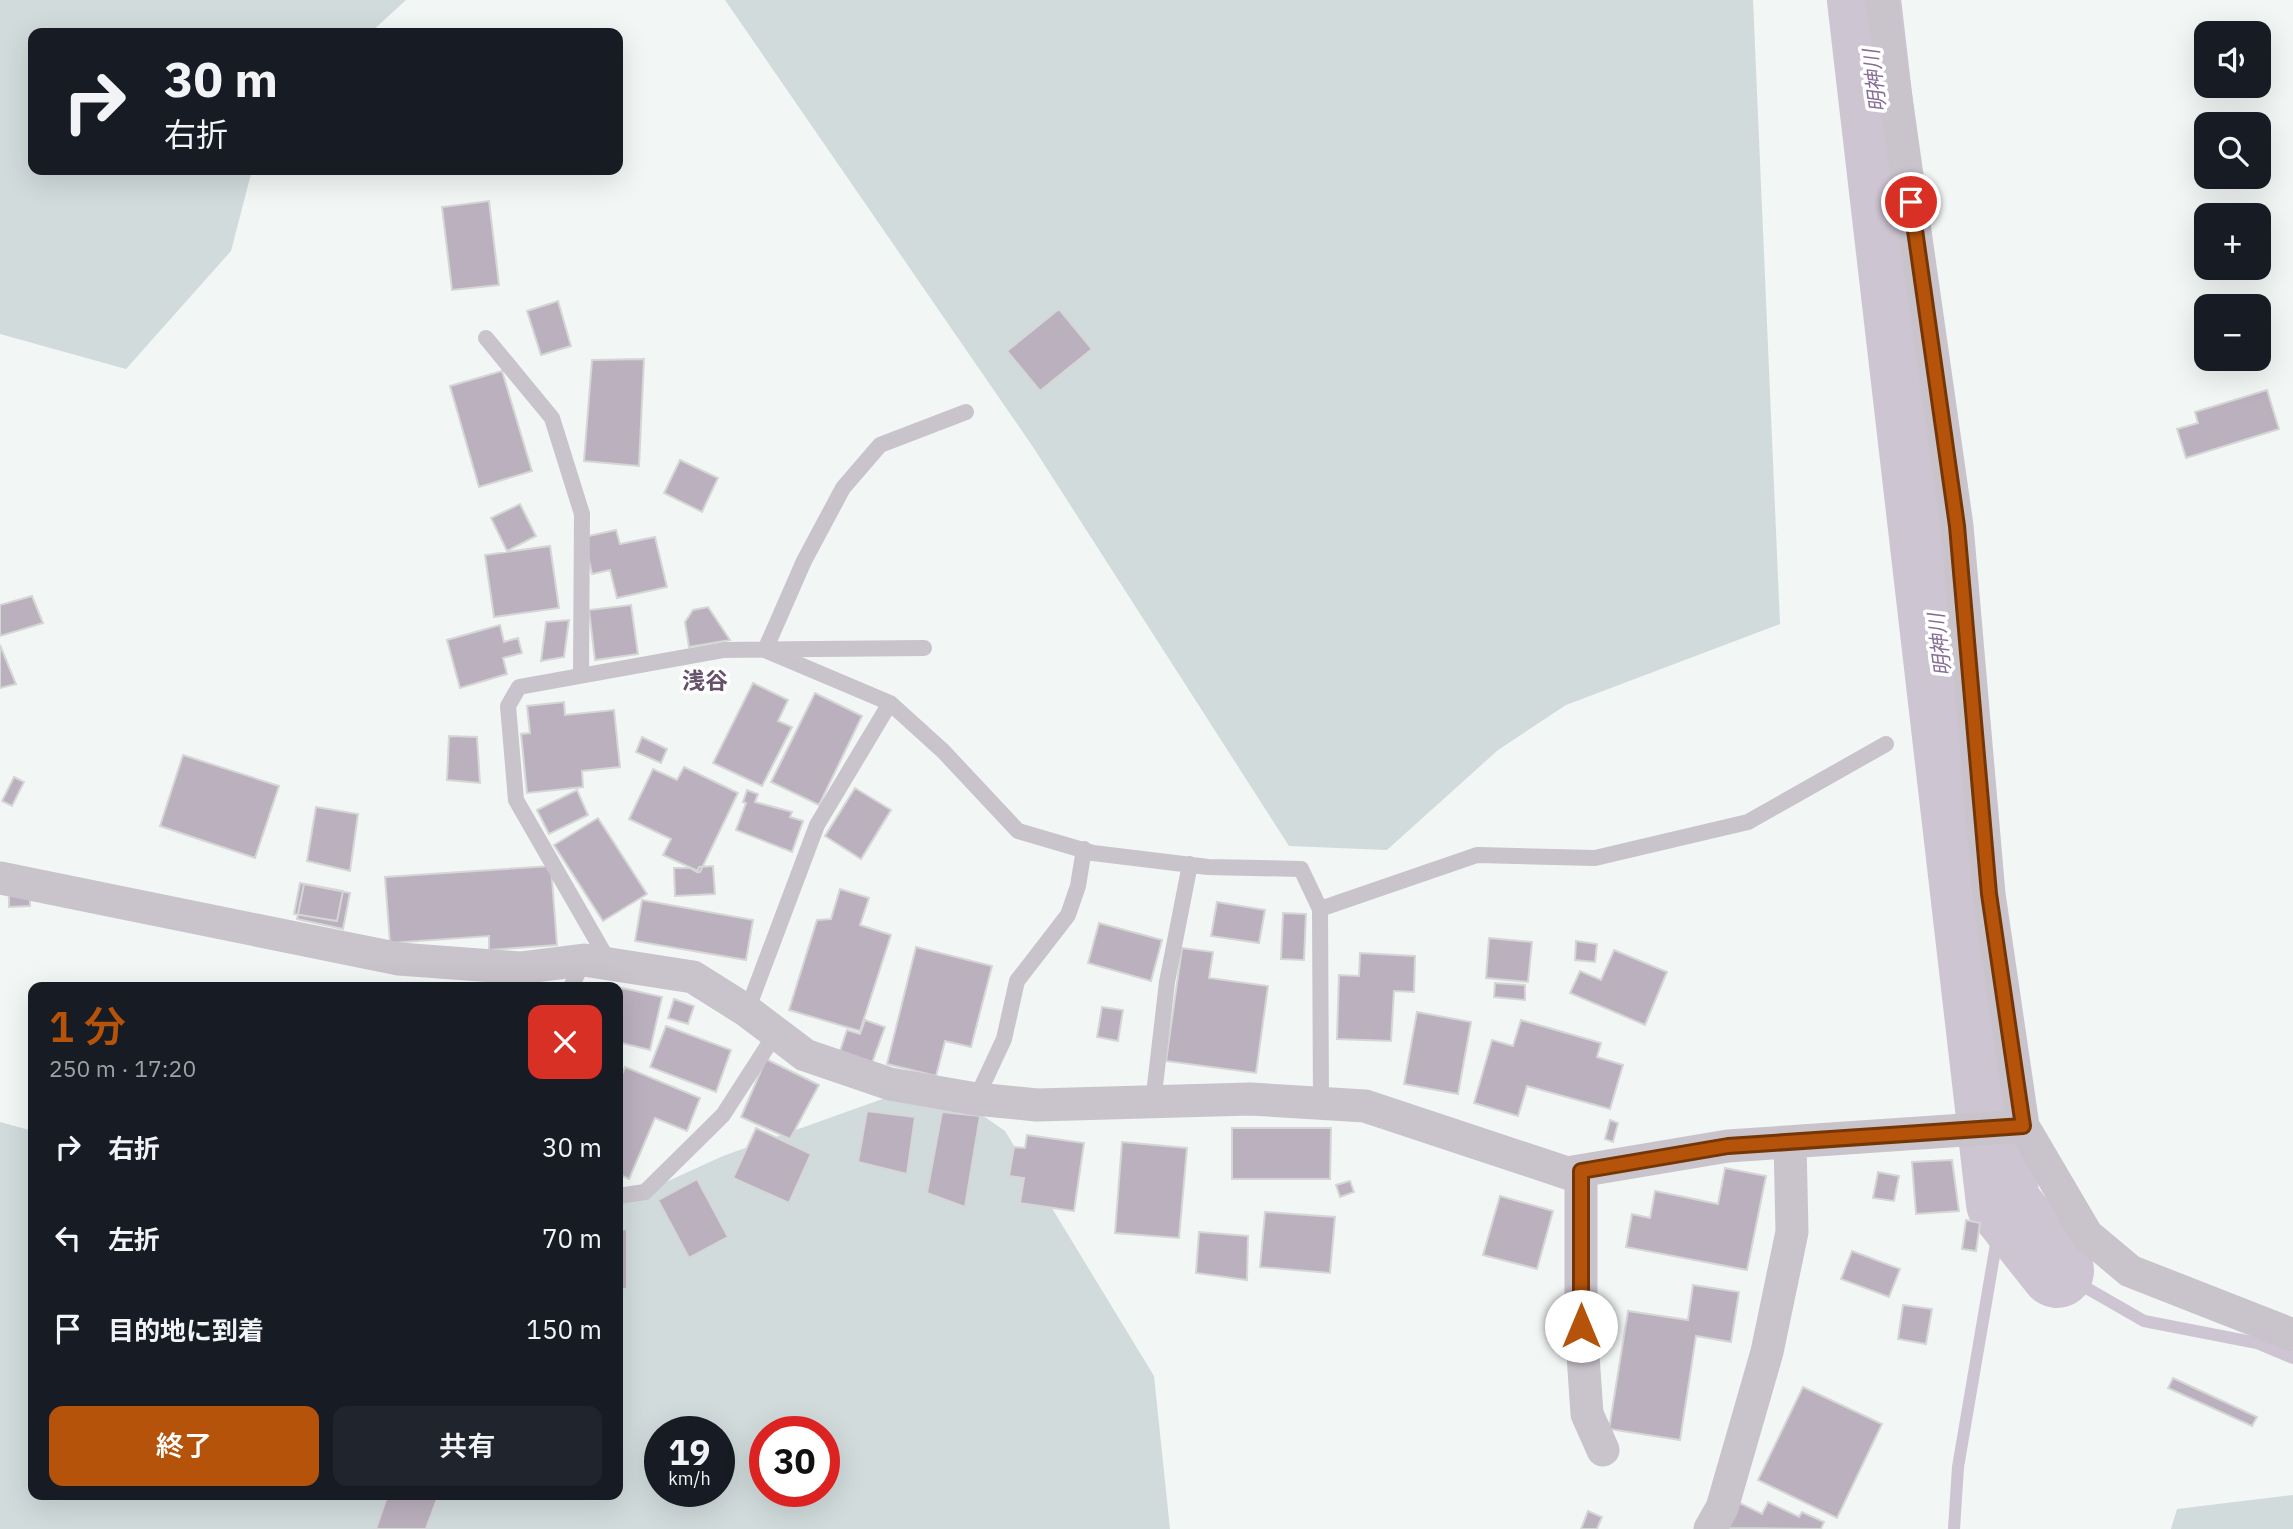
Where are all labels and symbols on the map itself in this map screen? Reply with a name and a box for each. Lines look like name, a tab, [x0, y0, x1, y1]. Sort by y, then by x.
water label: 明神川	[1856, 46, 1892, 114]
pin	[1881, 172, 1941, 232]
water label: 明神川	[1921, 610, 1957, 678]
district label: 浅谷	[682, 665, 728, 695]
position arrow	[1544, 1289, 1618, 1363]
speed limit sign: 30	[749, 1416, 840, 1507]

